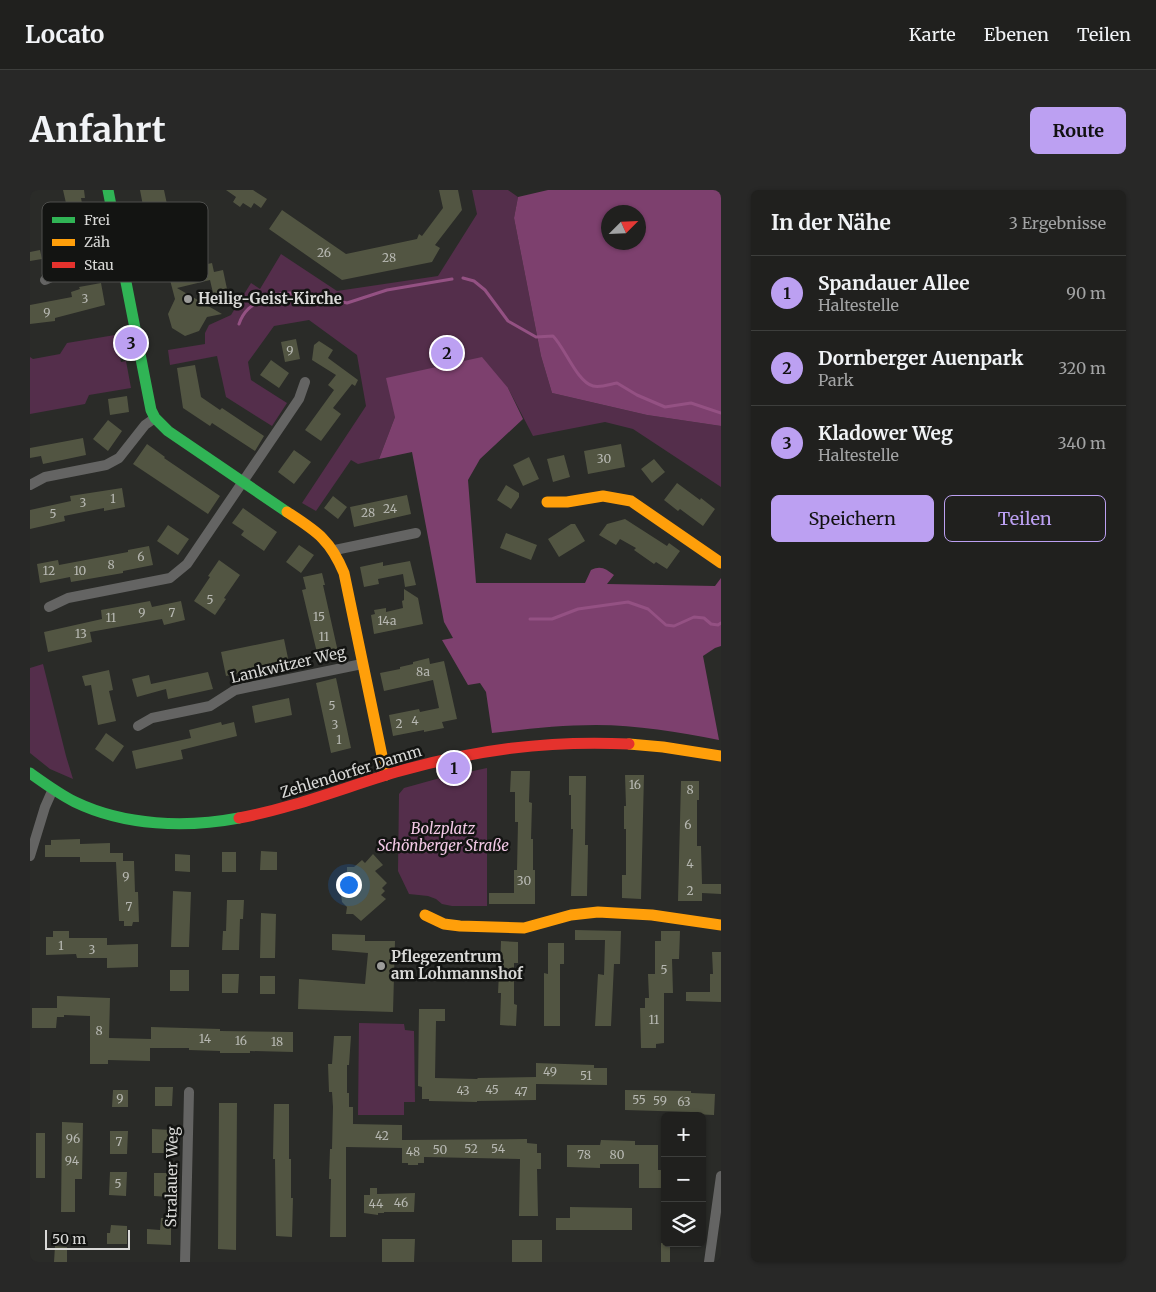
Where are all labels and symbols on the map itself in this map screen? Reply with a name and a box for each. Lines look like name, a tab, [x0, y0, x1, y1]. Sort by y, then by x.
legend	[42, 202, 208, 282]
north arrow	[601, 205, 646, 250]
text: Frei	[84, 211, 110, 229]
text: Zäh	[84, 233, 110, 251]
house number: 26	[317, 245, 331, 260]
house number: 28	[382, 250, 396, 265]
text: Stau	[84, 256, 114, 274]
place label: Heilig-Geist-Kirche	[198, 289, 342, 308]
house number: 3	[82, 291, 89, 306]
marker: Heilig-Geist-Kirche	[182, 293, 194, 305]
house number: 9	[43, 305, 51, 320]
pin: 3	[115, 324, 147, 362]
pin: 2	[431, 334, 463, 372]
house number: 9	[286, 343, 294, 358]
house number: 30	[597, 451, 611, 466]
house number: 1	[110, 491, 116, 506]
house number: 3	[80, 495, 87, 510]
house number: 24	[383, 501, 398, 516]
house number: 28	[361, 505, 375, 520]
house number: 5	[49, 506, 57, 521]
house number: 6	[137, 549, 145, 564]
house number: 8	[107, 557, 115, 572]
house number: 12	[43, 563, 55, 578]
house number: 10	[74, 563, 87, 578]
house number: 5	[206, 592, 214, 607]
house number: 9	[138, 605, 146, 620]
house number: 7	[169, 605, 176, 620]
house number: 15	[313, 609, 325, 624]
house number: 11	[106, 610, 117, 625]
house number: 14a	[378, 613, 397, 628]
house number: 13	[75, 626, 87, 641]
house number: 11	[319, 629, 330, 644]
street label: Lankwitzer Weg	[228, 642, 348, 687]
house number: 8a	[416, 664, 430, 679]
house number: 5	[328, 698, 336, 713]
house number: 4	[411, 713, 419, 728]
house number: 2	[395, 716, 403, 731]
house number: 3	[332, 717, 339, 732]
house number: 1	[336, 732, 342, 747]
street label: Zehlendorfer Damm	[278, 741, 424, 802]
pin: 1	[438, 749, 470, 787]
house number: 16	[629, 777, 641, 792]
house number: 8	[686, 782, 694, 797]
house number: 6	[684, 817, 692, 832]
park label: Bolzplatz Schönberger Straße	[377, 819, 509, 855]
house number: 4	[686, 856, 694, 871]
house number: 9	[122, 869, 130, 884]
your location	[336, 872, 362, 898]
house number: 30	[517, 873, 531, 888]
house number: 2	[686, 883, 694, 898]
house number: 7	[126, 899, 133, 914]
house number: 1	[58, 938, 64, 953]
house number: 3	[89, 942, 96, 957]
place label: Pflegezentrum am Lohmannshof	[391, 947, 524, 983]
marker: Pflegezentrum am Lohmannshof	[375, 960, 387, 972]
house number: 5	[660, 962, 668, 977]
house number: 11	[649, 1012, 660, 1027]
house number: 8	[95, 1023, 103, 1038]
house number: 14	[199, 1031, 212, 1046]
house number: 16	[235, 1033, 247, 1048]
house number: 18	[271, 1034, 283, 1049]
house number: 49	[543, 1064, 557, 1079]
house number: 51	[580, 1068, 592, 1083]
house number: 45	[485, 1082, 499, 1097]
house number: 43	[456, 1083, 470, 1098]
house number: 47	[514, 1084, 528, 1099]
house number: 9	[116, 1091, 124, 1106]
house number: 55	[632, 1092, 646, 1107]
house number: 59	[653, 1093, 667, 1108]
house number: 63	[677, 1094, 691, 1109]
street label: Stralauer Weg	[161, 1127, 182, 1227]
house number: 42	[375, 1128, 389, 1143]
house number: 96	[66, 1131, 80, 1146]
house number: 7	[116, 1134, 123, 1149]
house number: 52	[464, 1141, 478, 1156]
house number: 54	[491, 1141, 506, 1156]
house number: 50	[433, 1142, 448, 1157]
house number: 48	[406, 1144, 420, 1159]
house number: 78	[577, 1147, 591, 1162]
house number: 80	[610, 1147, 625, 1162]
house number: 94	[65, 1153, 80, 1168]
house number: 5	[114, 1176, 122, 1191]
house number: 46	[394, 1195, 408, 1210]
house number: 44	[369, 1196, 384, 1211]
scale bar	[45, 1227, 130, 1250]

